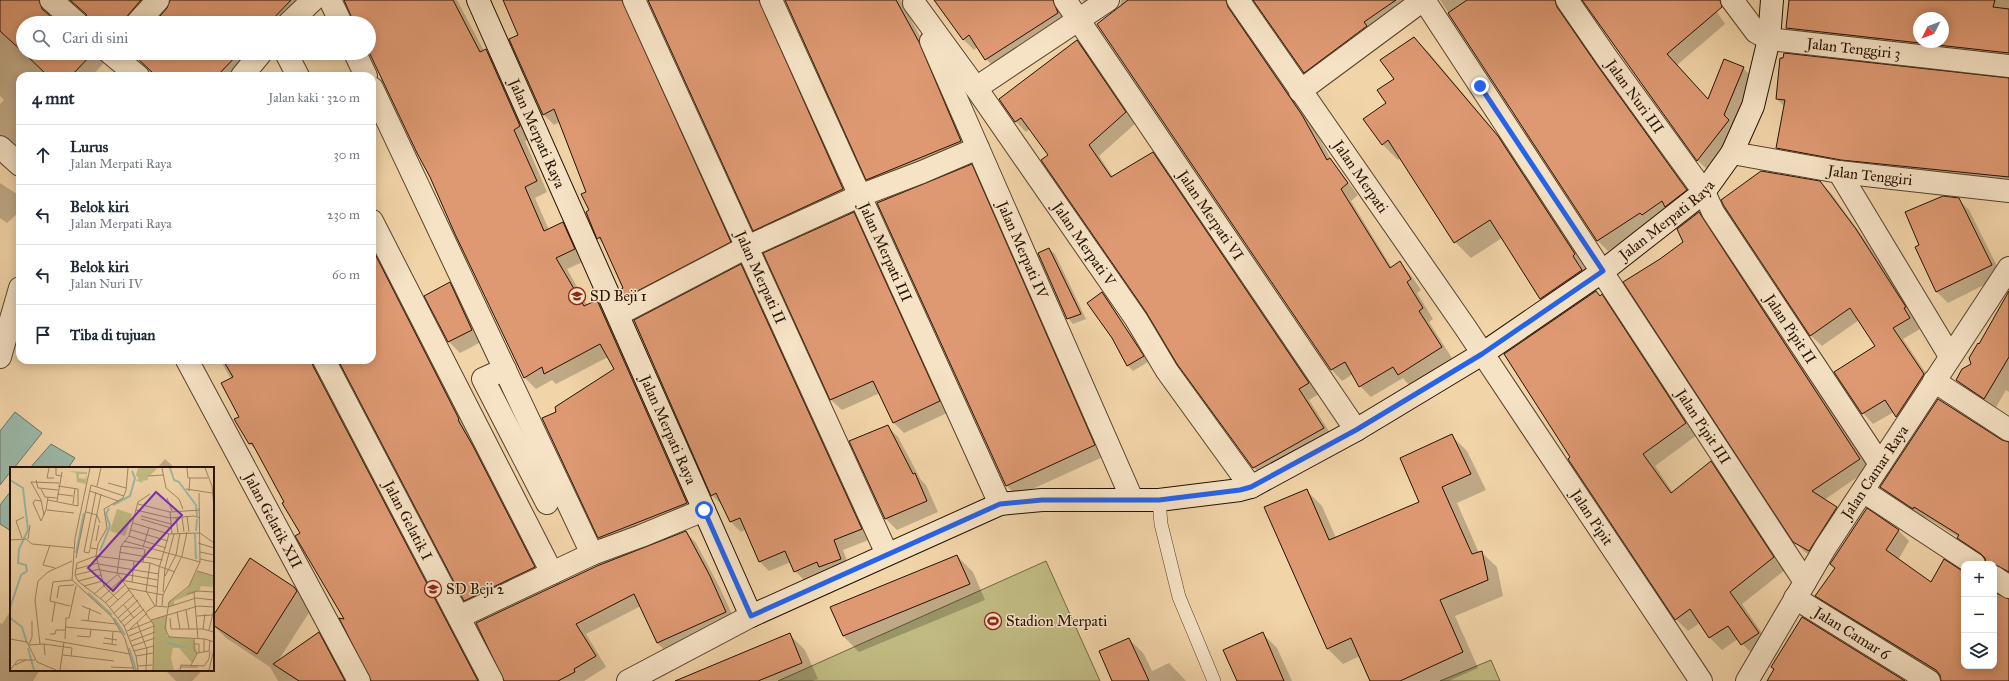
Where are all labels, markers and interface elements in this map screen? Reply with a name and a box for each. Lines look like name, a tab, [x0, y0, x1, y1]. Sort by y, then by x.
north arrow	[1913, 12, 1949, 48]
search box	[16, 16, 376, 60]
icon: search	[30, 27, 52, 49]
text: Cari di sini	[62, 29, 128, 47]
street label: Jalan Tenggiri 3	[1804, 34, 1902, 63]
street label: Jalan Nuri III	[1600, 55, 1668, 137]
street label: Jalan Merpati Raya	[503, 74, 569, 191]
route end	[1471, 77, 1489, 95]
text: 4 mnt	[32, 88, 75, 109]
text: Jalan kaki · 320 m	[268, 90, 360, 106]
street label: Jalan Merpati	[1327, 135, 1392, 216]
text: Lurus	[70, 138, 108, 156]
icon: ahead	[32, 144, 54, 166]
text: 30 m	[334, 147, 360, 163]
text: Jalan Merpati Raya	[70, 156, 172, 172]
street label: Jalan Tenggiri	[1824, 161, 1913, 189]
street label: Jalan Merpati VI	[1172, 165, 1247, 264]
street label: Jalan Merpati Raya	[1614, 176, 1719, 266]
street label: Jalan Merpati IV	[992, 197, 1052, 302]
street label: Jalan Merpati V	[1047, 197, 1120, 290]
text: Belok kiri	[70, 198, 129, 216]
street label: Jalan Merpati III	[854, 198, 916, 305]
icon: left	[32, 204, 54, 226]
text: 230 m	[327, 207, 360, 223]
text: Jalan Merpati Raya	[70, 216, 172, 232]
street label: Jalan Merpati II	[730, 226, 790, 327]
text: Belok kiri	[70, 258, 129, 276]
icon: left	[32, 264, 54, 286]
text: 60 m	[332, 267, 360, 283]
text: Jalan Nuri IV	[70, 276, 143, 292]
school or university icon: SD Beji 1	[567, 286, 587, 306]
place label: SD Beji 1	[590, 287, 647, 305]
street label: Jalan Pipit II	[1759, 289, 1820, 367]
icon: arrive	[32, 324, 54, 346]
text: Tiba di tujuan	[70, 326, 155, 344]
street label: Jalan Merpati Raya	[635, 370, 701, 488]
street label: Jalan Pipit III	[1670, 384, 1734, 468]
street label: Jalan Camar Raya	[1837, 421, 1912, 525]
inset map	[10, 467, 214, 671]
street label: Jalan Gelatik XII	[238, 468, 306, 571]
street label: Jalan Gelatik I	[378, 476, 436, 563]
street label: Jalan Pipit	[1565, 484, 1617, 549]
route start	[695, 501, 713, 519]
map controls	[1961, 561, 1997, 669]
button: +	[1961, 561, 1997, 597]
school or university icon: SD Beji 2	[423, 579, 443, 599]
place label: SD Beji 2	[446, 580, 505, 598]
button: −	[1961, 597, 1997, 633]
street label: Jalan Camar 6	[1808, 602, 1894, 664]
sports icon: Stadion Merpati	[983, 611, 1003, 631]
place label: Stadion Merpati	[1006, 612, 1107, 630]
button: layers	[1961, 633, 1997, 669]

